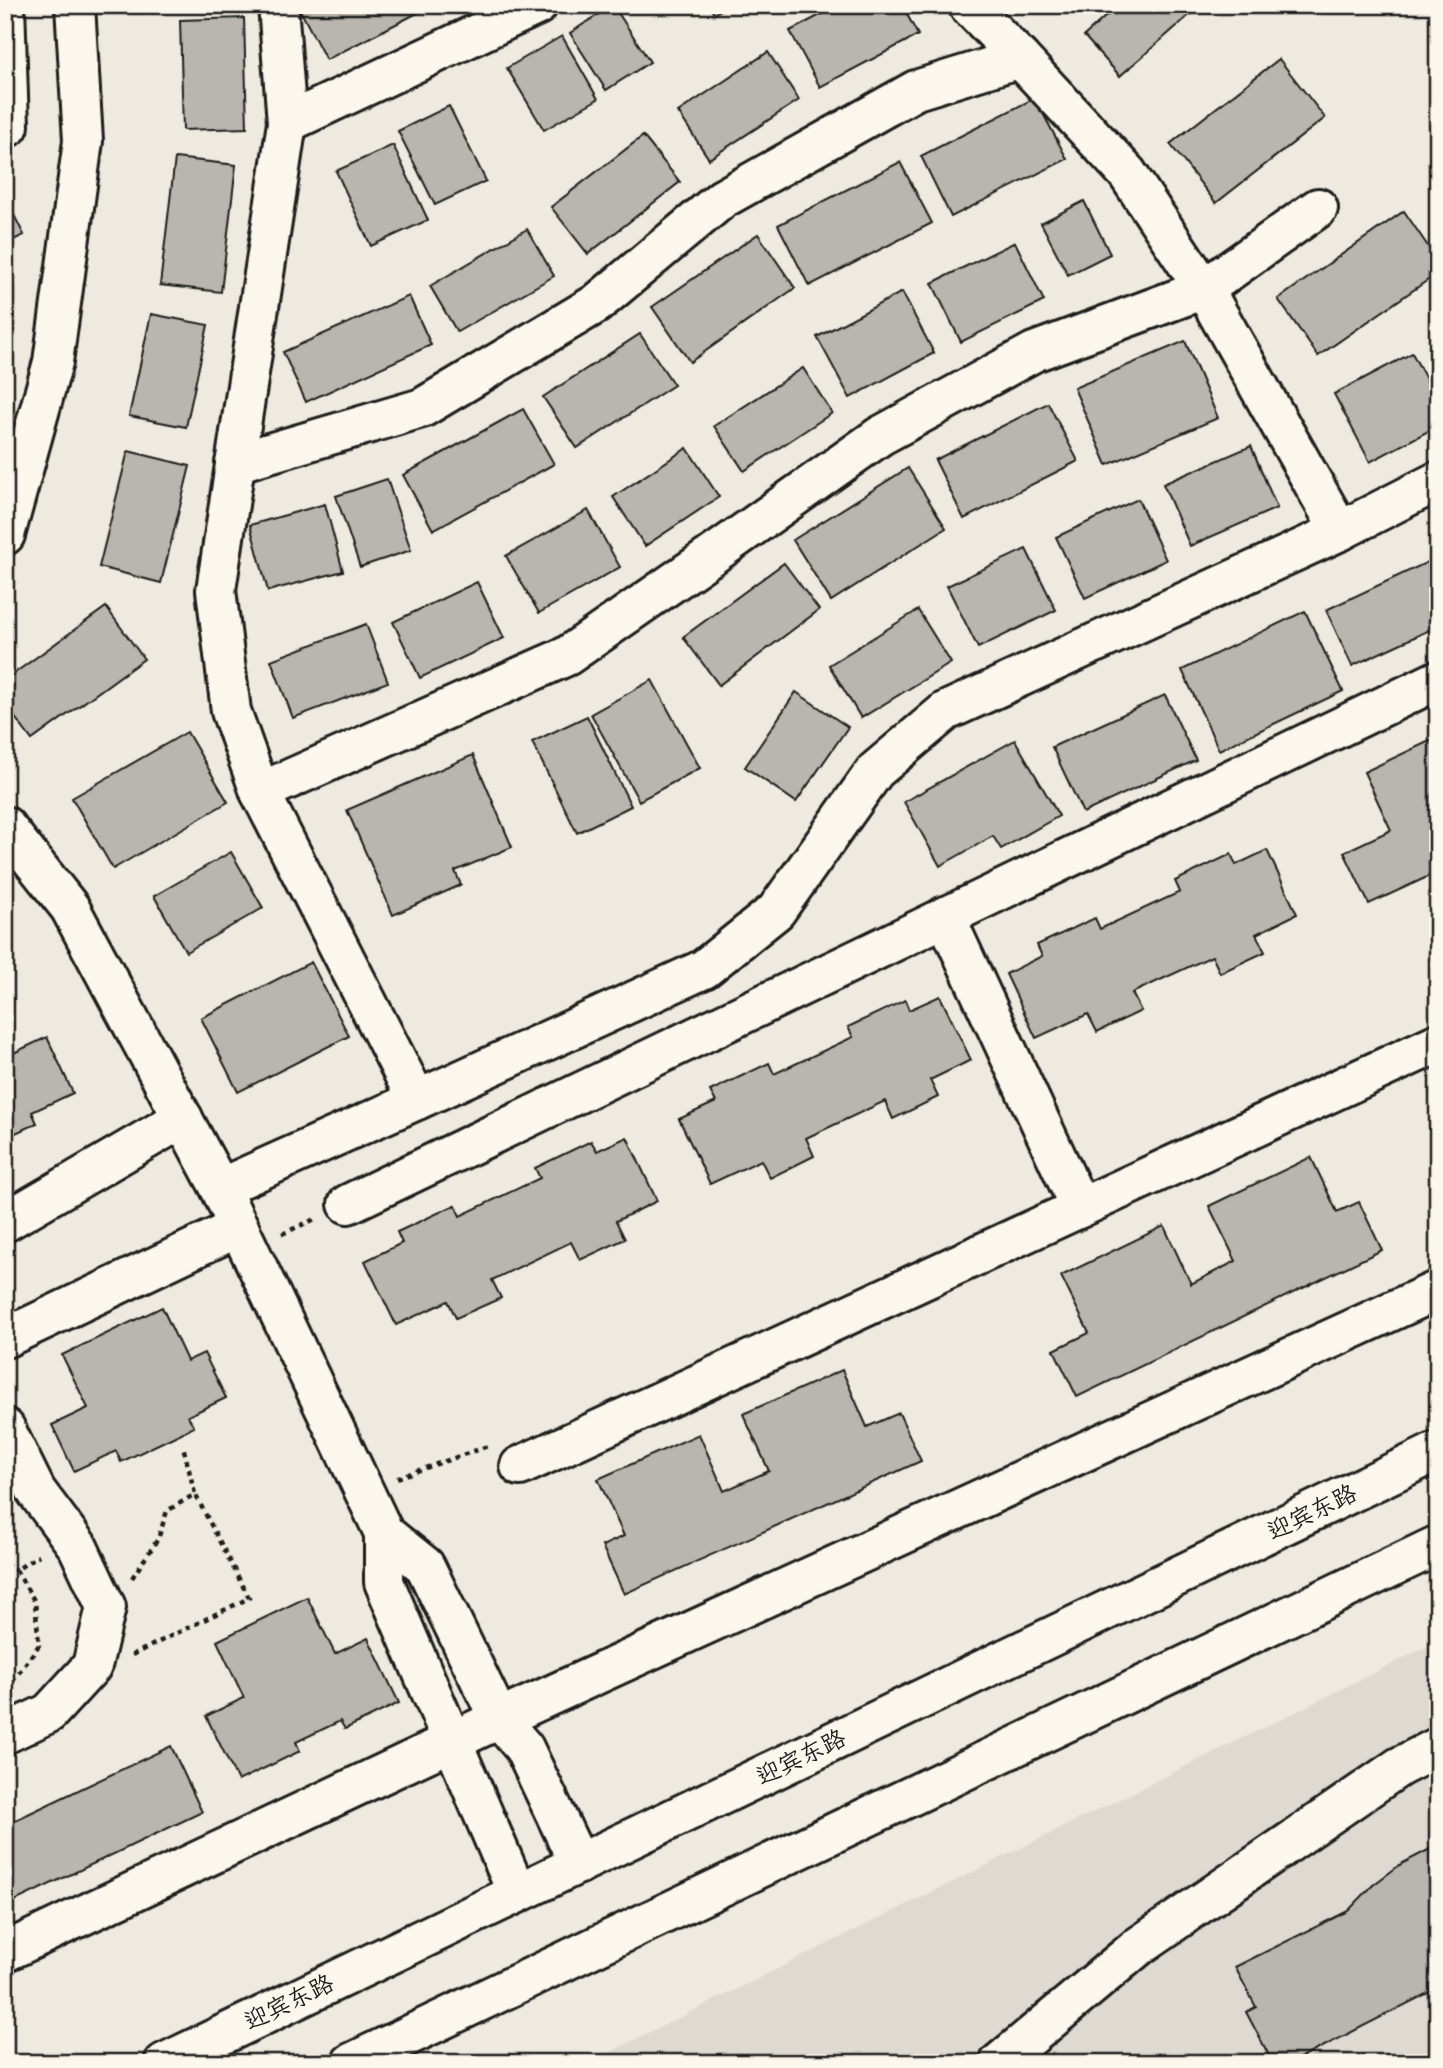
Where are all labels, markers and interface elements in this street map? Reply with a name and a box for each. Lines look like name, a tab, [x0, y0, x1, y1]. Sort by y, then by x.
street label: 迎宾东路	[1263, 1479, 1363, 1549]
street label: 迎宾东路	[752, 1724, 852, 1794]
street label: 迎宾东路	[240, 1969, 340, 2039]

